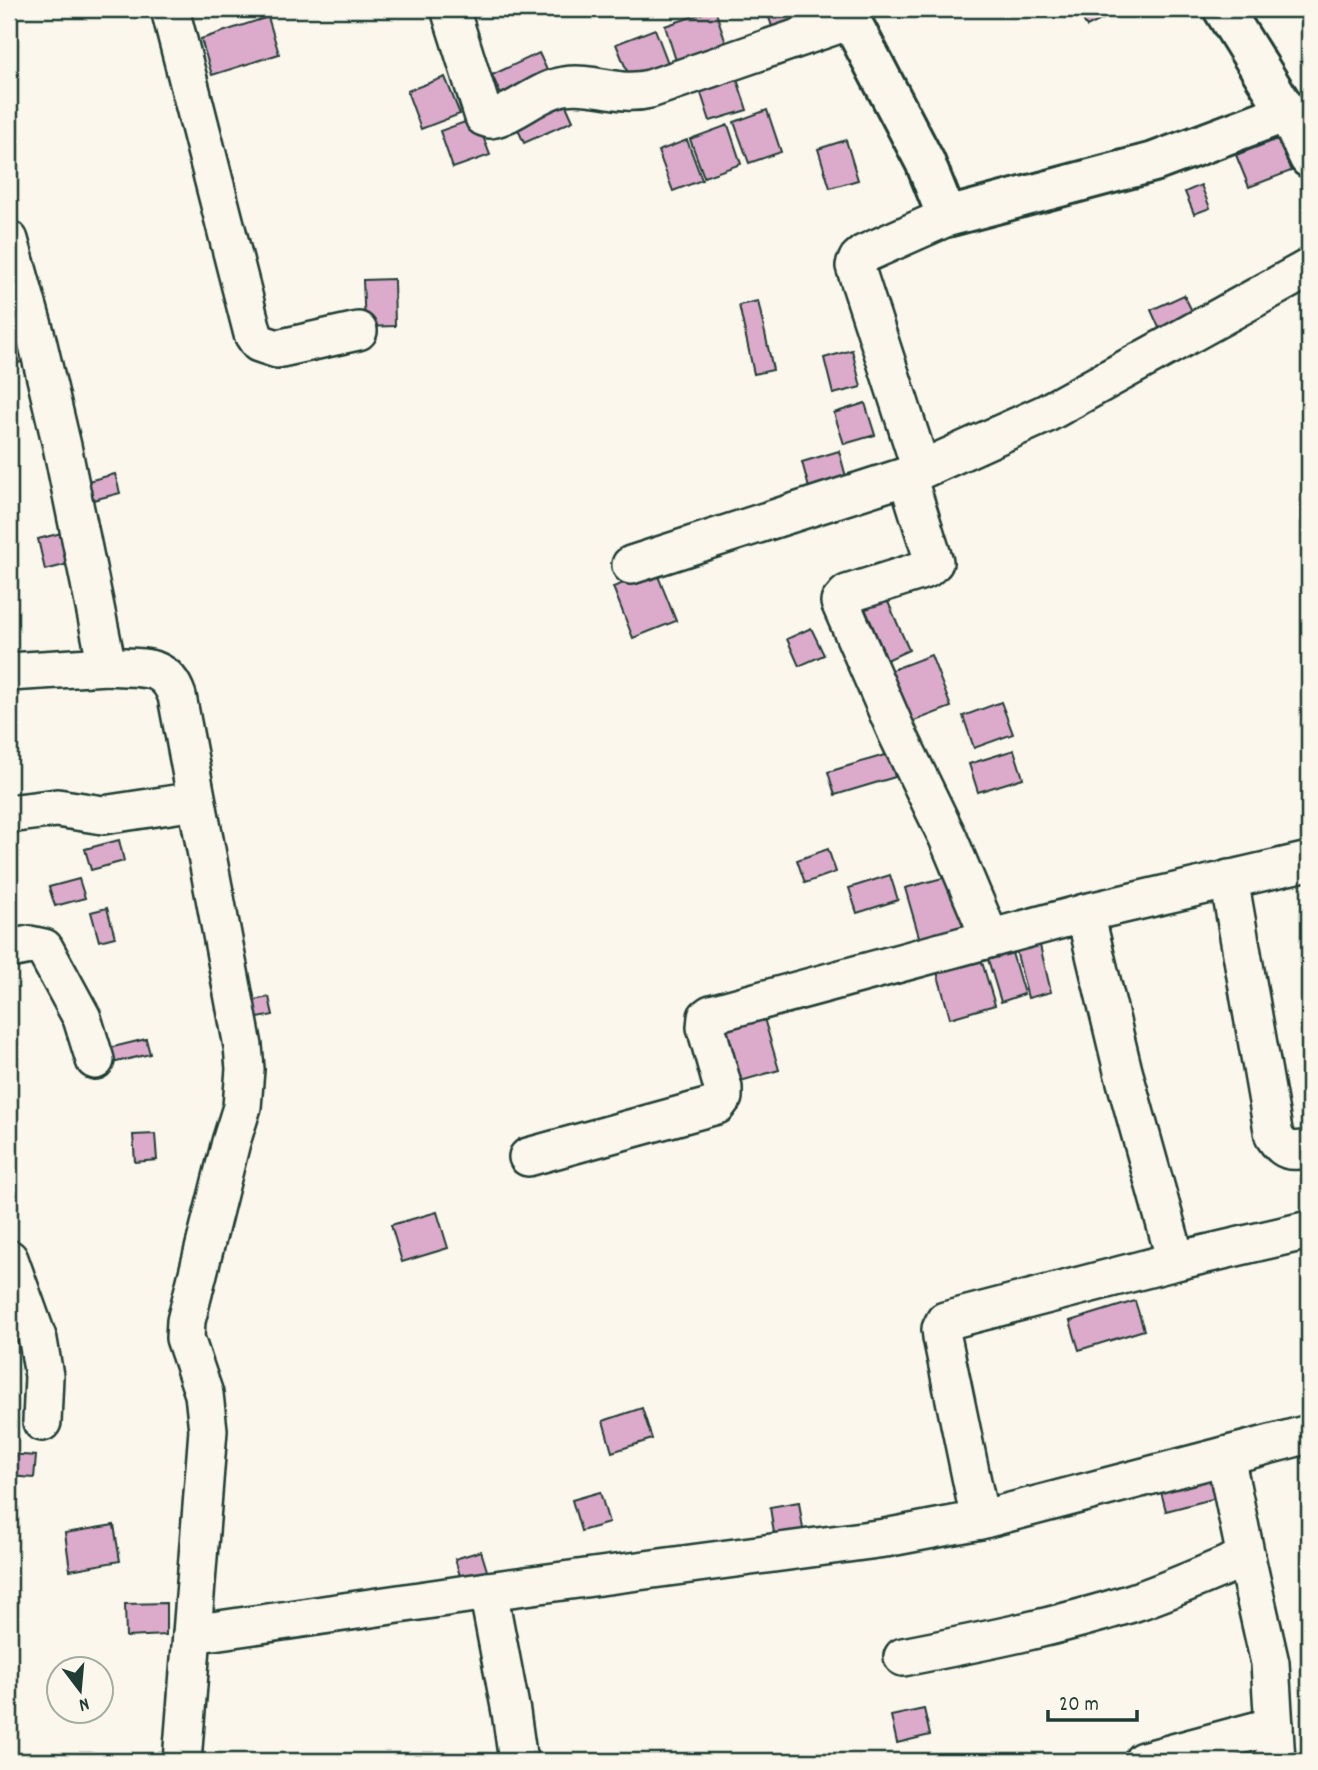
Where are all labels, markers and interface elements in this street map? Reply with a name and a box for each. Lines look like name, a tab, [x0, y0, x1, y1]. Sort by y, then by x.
north arrow	[46, 1654, 116, 1724]
scale bar	[1048, 1679, 1138, 1723]
text: N	[75, 1689, 92, 1717]
text: 20 m	[1059, 1691, 1099, 1721]

